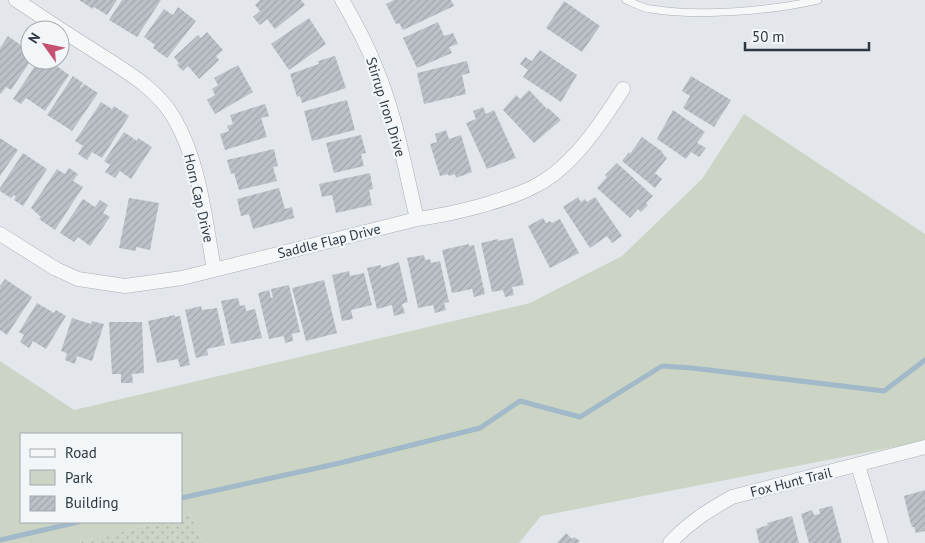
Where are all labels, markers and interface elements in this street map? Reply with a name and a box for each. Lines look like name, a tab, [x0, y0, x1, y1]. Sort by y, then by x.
north arrow	[20, 20, 70, 70]
scale bar	[745, 20, 869, 52]
text: 50 m	[752, 27, 785, 46]
text: N	[24, 29, 44, 47]
street label: Stirrup Iron Drive	[362, 55, 410, 159]
street label: Horn Cap Drive	[180, 152, 218, 244]
street label: Saddle Flap Drive	[276, 220, 382, 262]
legend	[20, 433, 182, 523]
text: Road	[65, 443, 97, 462]
street label: Fox Hunt Trail	[748, 463, 834, 501]
text: Park	[65, 468, 93, 487]
text: Building	[65, 493, 119, 512]

